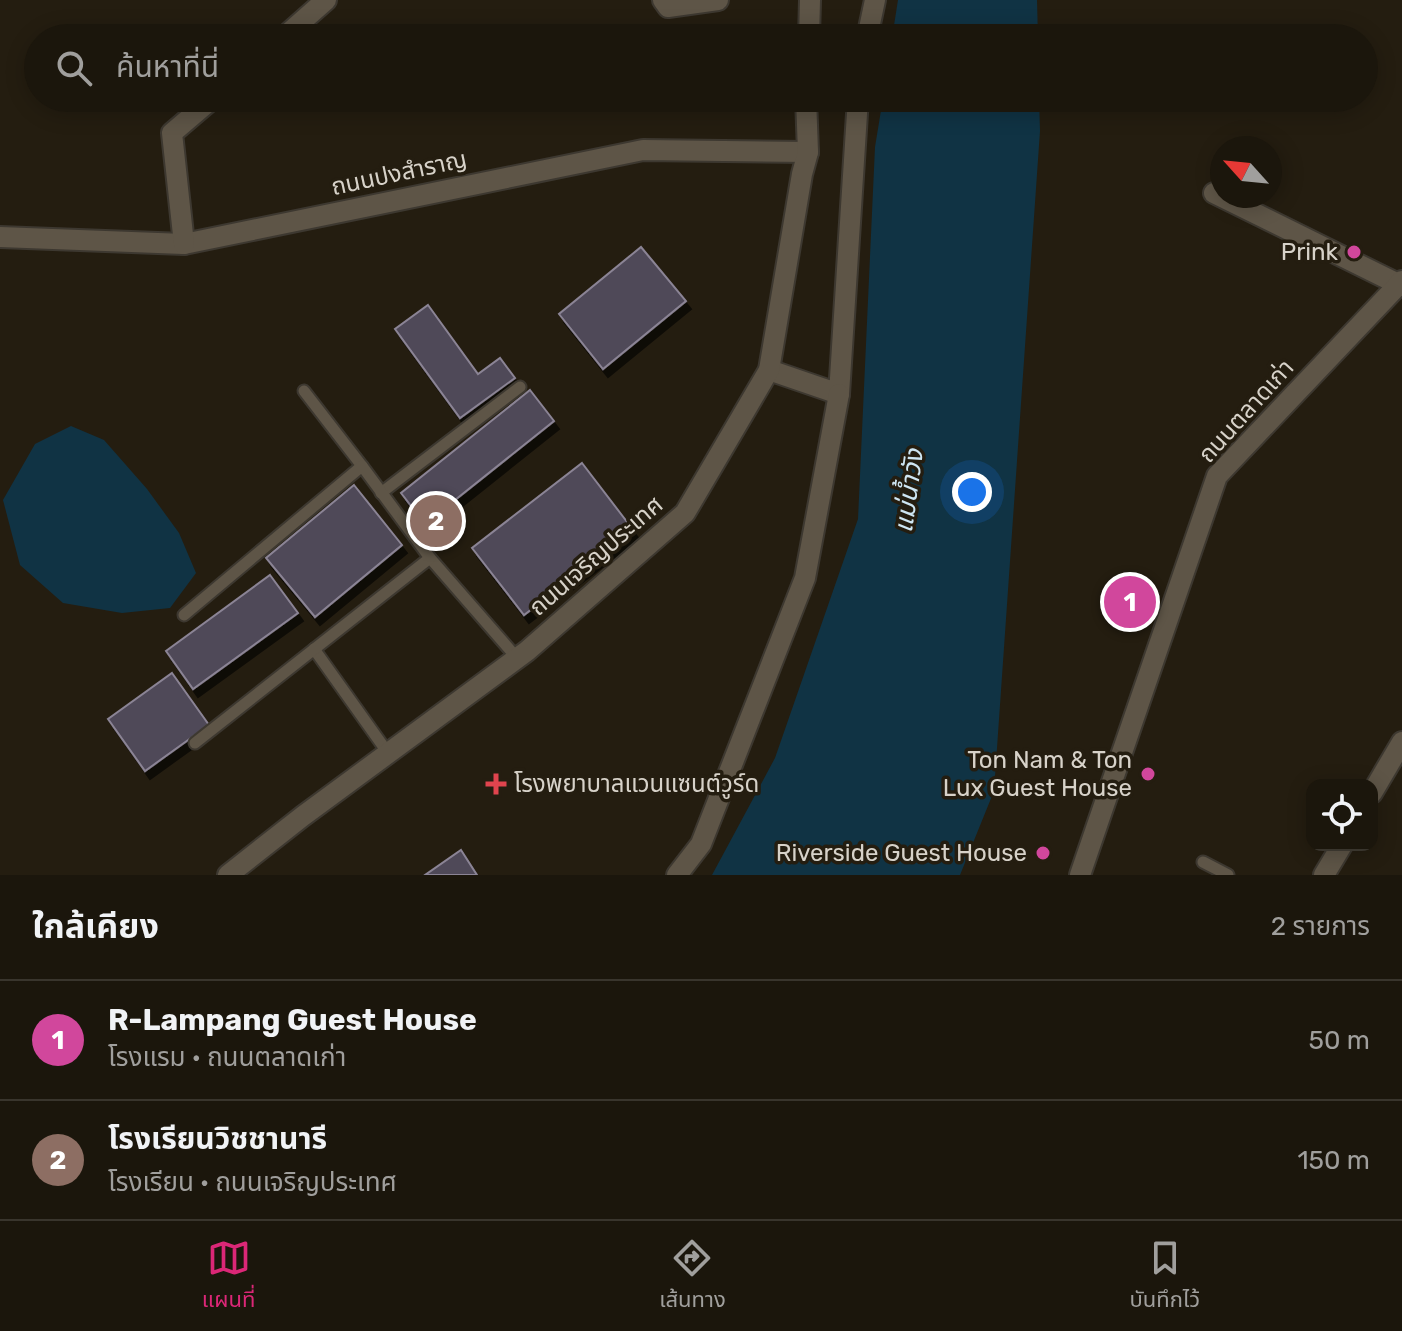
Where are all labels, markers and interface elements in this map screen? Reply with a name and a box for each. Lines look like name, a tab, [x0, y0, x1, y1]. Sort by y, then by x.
search box	[24, 24, 1378, 112]
icon: search	[52, 46, 96, 90]
text: ค้นหาที่นี่	[116, 49, 219, 85]
north arrow	[1210, 136, 1282, 208]
street label: ถนนปงสำราญ	[329, 145, 469, 201]
place label: Prink	[1281, 238, 1339, 266]
marker: Prink	[1345, 243, 1363, 261]
street label: ถนนตลาดเก่า	[1193, 354, 1299, 468]
water label: แม่น้ำวัง	[885, 446, 930, 535]
your location	[952, 472, 992, 512]
street label: ถนนเจริญประเทศ	[524, 490, 668, 622]
pin: 2	[410, 491, 462, 551]
pin: 1	[1104, 572, 1156, 632]
place label: Ton Nam & Ton Lux Guest House	[943, 746, 1132, 802]
marker: Ton Nam & Ton Lux Guest House	[1139, 765, 1157, 783]
place label: โรงพยาบาลแวนแซนต์วูร์ด	[514, 770, 759, 799]
marker: โรงพยาบาลแวนแซนต์วูร์ด	[485, 773, 507, 795]
map controls	[1306, 779, 1378, 851]
button: locate	[1306, 779, 1378, 851]
place label: Riverside Guest House	[776, 839, 1027, 867]
marker: Riverside Guest House	[1034, 844, 1052, 862]
text: ใกล้เคียง	[32, 906, 159, 947]
text: 2 รายการ	[1271, 911, 1370, 942]
text: R-Lampang Guest House	[108, 1002, 477, 1038]
text: 1	[52, 1025, 64, 1056]
text: 50 m	[1309, 1025, 1370, 1056]
text: โรงแรม · ถนนตลาดเก่า	[108, 1042, 346, 1073]
text: โรงเรียนวิชชานารี	[108, 1121, 327, 1157]
text: 2	[50, 1145, 66, 1176]
text: 150 m	[1297, 1145, 1370, 1176]
text: โรงเรียน · ถนนเจริญประเทศ	[108, 1167, 397, 1198]
tab: แผนที่	[202, 1236, 256, 1317]
tab: เส้นทาง	[659, 1236, 726, 1317]
tab: บันทึกไว้	[1129, 1236, 1200, 1317]

